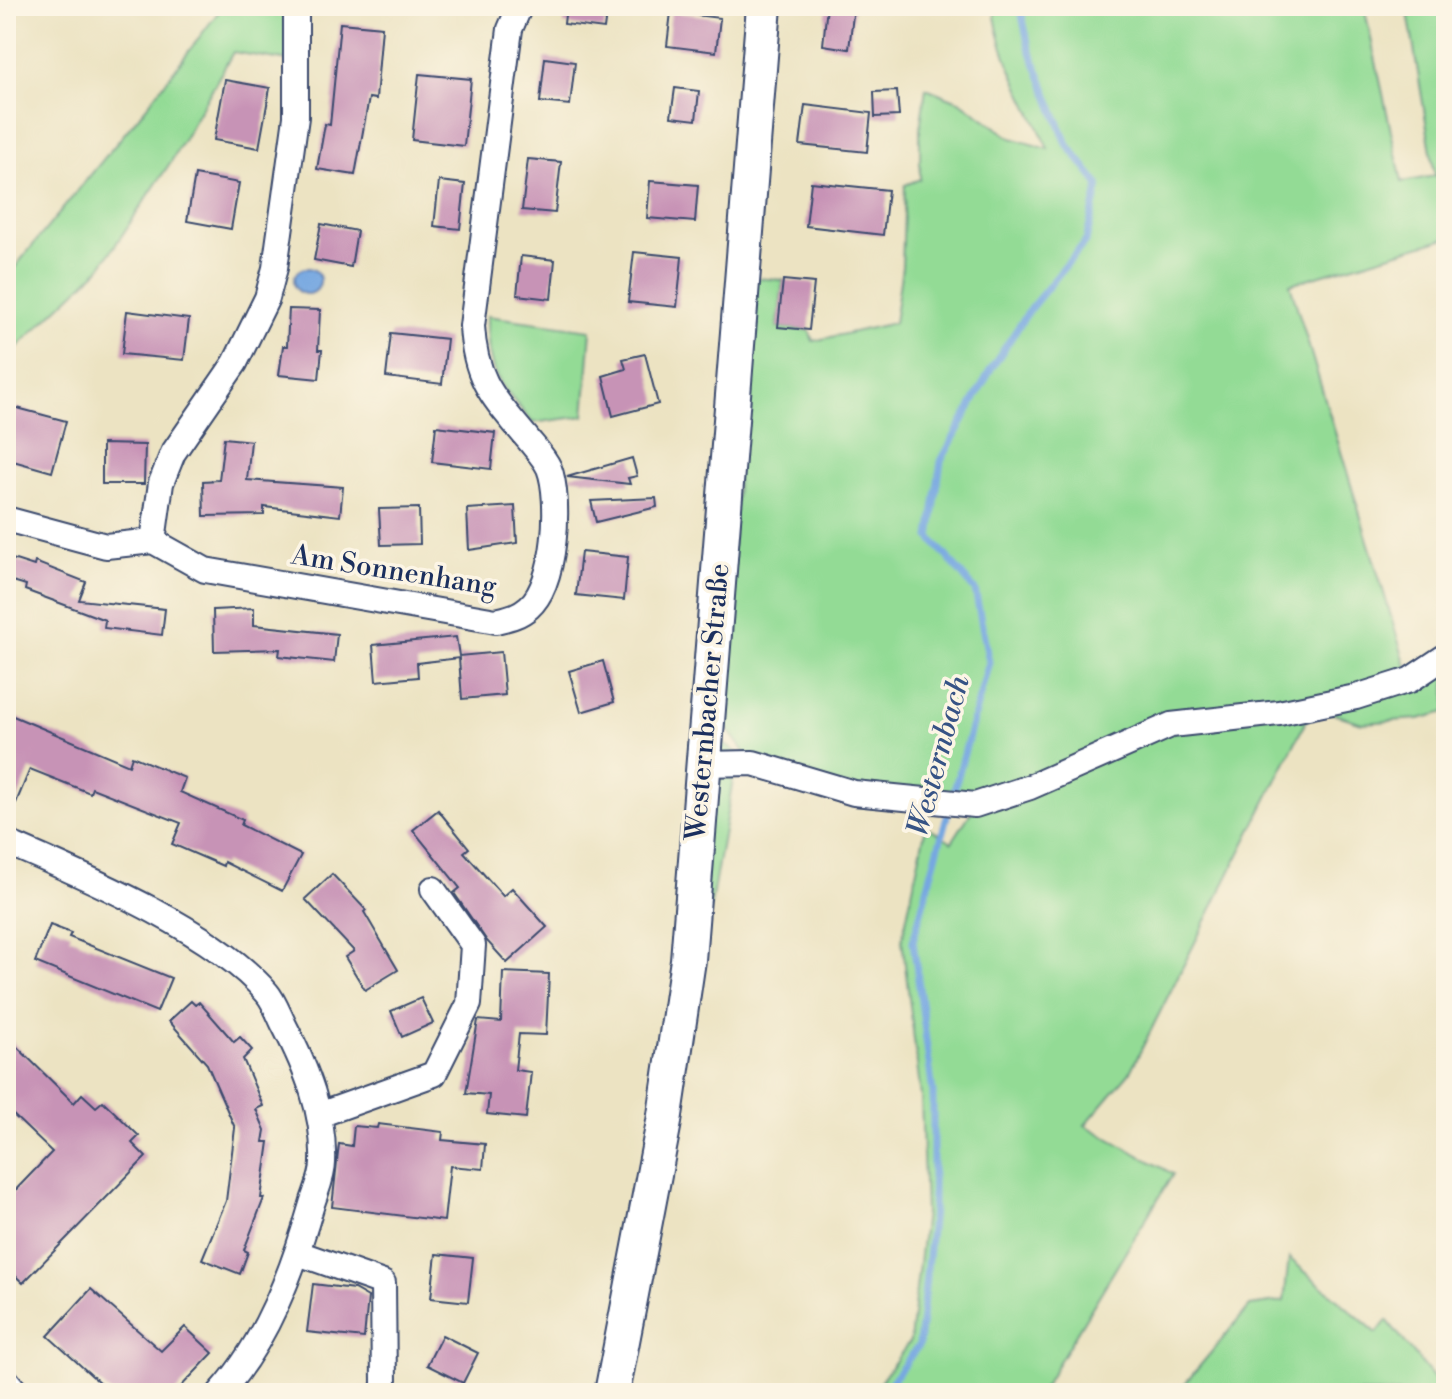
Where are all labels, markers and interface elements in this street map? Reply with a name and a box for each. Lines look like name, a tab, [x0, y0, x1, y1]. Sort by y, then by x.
street label: Am Sonnenhang	[288, 537, 500, 605]
street label: Westernbacher Straße	[678, 562, 738, 843]
water label: Westernbach	[899, 671, 979, 840]

